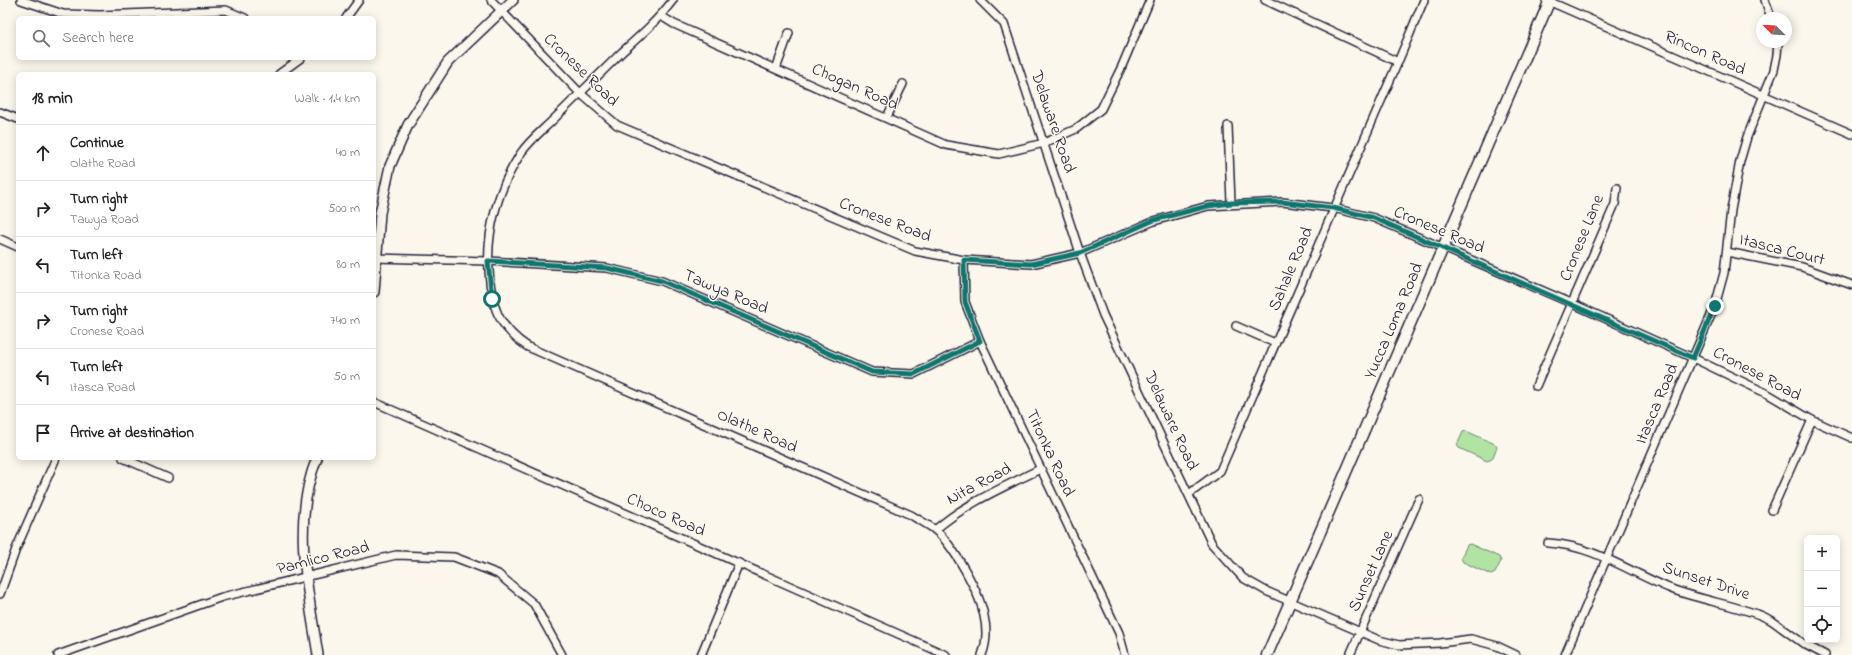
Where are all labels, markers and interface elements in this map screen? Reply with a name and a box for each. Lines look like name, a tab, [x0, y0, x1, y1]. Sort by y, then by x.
north arrow	[1756, 12, 1792, 48]
search box	[16, 16, 376, 60]
street label: Rincon Road	[1660, 24, 1750, 82]
icon: search	[30, 27, 52, 49]
text: Search here	[62, 27, 134, 49]
street label: Cronese Road	[537, 27, 625, 113]
street label: Chogan Road	[807, 57, 903, 119]
street label: Delaware Road	[1024, 67, 1082, 177]
text: 18 min	[32, 86, 73, 111]
text: Walk · 1.4 km	[295, 89, 360, 108]
text: Continue	[70, 132, 124, 154]
icon: ahead	[32, 142, 54, 164]
text: 40 m	[336, 143, 360, 162]
text: Olathe Road	[70, 154, 136, 173]
text: Turn right	[70, 188, 128, 210]
street label: Cronese Road	[835, 191, 935, 249]
street label: Cronese Lane	[1553, 191, 1611, 285]
icon: right	[32, 198, 54, 220]
text: 500 m	[328, 199, 360, 218]
street label: Cronese Road	[1390, 200, 1489, 261]
text: Tawya Road	[70, 210, 139, 229]
street label: Sahale Road	[1262, 223, 1320, 315]
street label: Itasca Court	[1737, 227, 1828, 273]
text: Turn left	[70, 244, 123, 266]
icon: left	[32, 254, 54, 276]
text: 80 m	[336, 255, 360, 274]
street label: Yucca Loma Road	[1358, 258, 1430, 383]
street label: Tawya Road	[679, 263, 773, 322]
text: Titonka Road	[70, 266, 142, 285]
route start	[483, 290, 501, 308]
route end	[1706, 297, 1724, 315]
text: Turn right	[70, 300, 128, 322]
icon: right	[32, 310, 54, 332]
text: 740 m	[330, 311, 360, 330]
text: Cronese Road	[70, 322, 144, 341]
street label: Cronese Road	[1708, 340, 1806, 408]
text: Turn left	[70, 356, 123, 378]
street label: Itasca Road	[1629, 359, 1685, 448]
icon: left	[32, 366, 54, 388]
text: 50 m	[334, 367, 360, 386]
street label: Delaware Road	[1137, 367, 1205, 475]
text: Itasca Road	[70, 378, 135, 397]
street label: Olathe Road	[713, 402, 802, 460]
street label: Titonka Road	[1019, 405, 1081, 501]
icon: arrive	[32, 422, 54, 444]
text: Arrive at destination	[70, 422, 194, 444]
street label: Nita Road	[942, 456, 1016, 512]
street label: Choco Road	[623, 487, 710, 544]
street label: Sunset Lane	[1342, 526, 1400, 616]
street label: Pamlico Road	[274, 534, 372, 582]
map controls	[1804, 535, 1840, 643]
button: +	[1804, 535, 1840, 571]
street label: Sunset Drive	[1659, 555, 1753, 607]
button: −	[1804, 571, 1840, 607]
button: locate	[1804, 607, 1840, 643]

